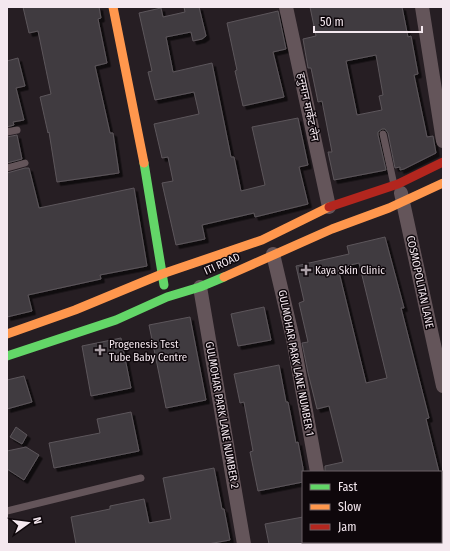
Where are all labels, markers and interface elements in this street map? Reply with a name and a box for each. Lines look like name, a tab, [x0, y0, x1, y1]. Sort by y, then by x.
scale bar	[314, 8, 422, 34]
text: 50 m	[320, 15, 344, 29]
street label: हनुमान मार्केट लेन	[294, 72, 322, 143]
street label: COSMOPOLITAN LANE	[404, 234, 436, 330]
street label: ITI ROAD	[202, 250, 242, 278]
marker: Kaya Skin Clinic	[300, 264, 312, 276]
place label: Kaya Skin Clinic	[315, 264, 385, 277]
street label: GULMOHAR PARK LANE NUMBER 1	[275, 289, 317, 437]
place label: Progenesis Test Tube Baby Centre	[109, 338, 187, 364]
street label: GULMOHAR PARK LANE NUMBER 2	[203, 340, 241, 490]
marker: Progenesis Test Tube Baby Centre	[94, 344, 106, 356]
legend	[302, 471, 442, 543]
text: Fast	[338, 480, 357, 494]
text: Slow	[338, 500, 361, 514]
north arrow	[8, 503, 48, 543]
text: N	[30, 516, 44, 525]
text: Jam	[338, 520, 356, 534]

